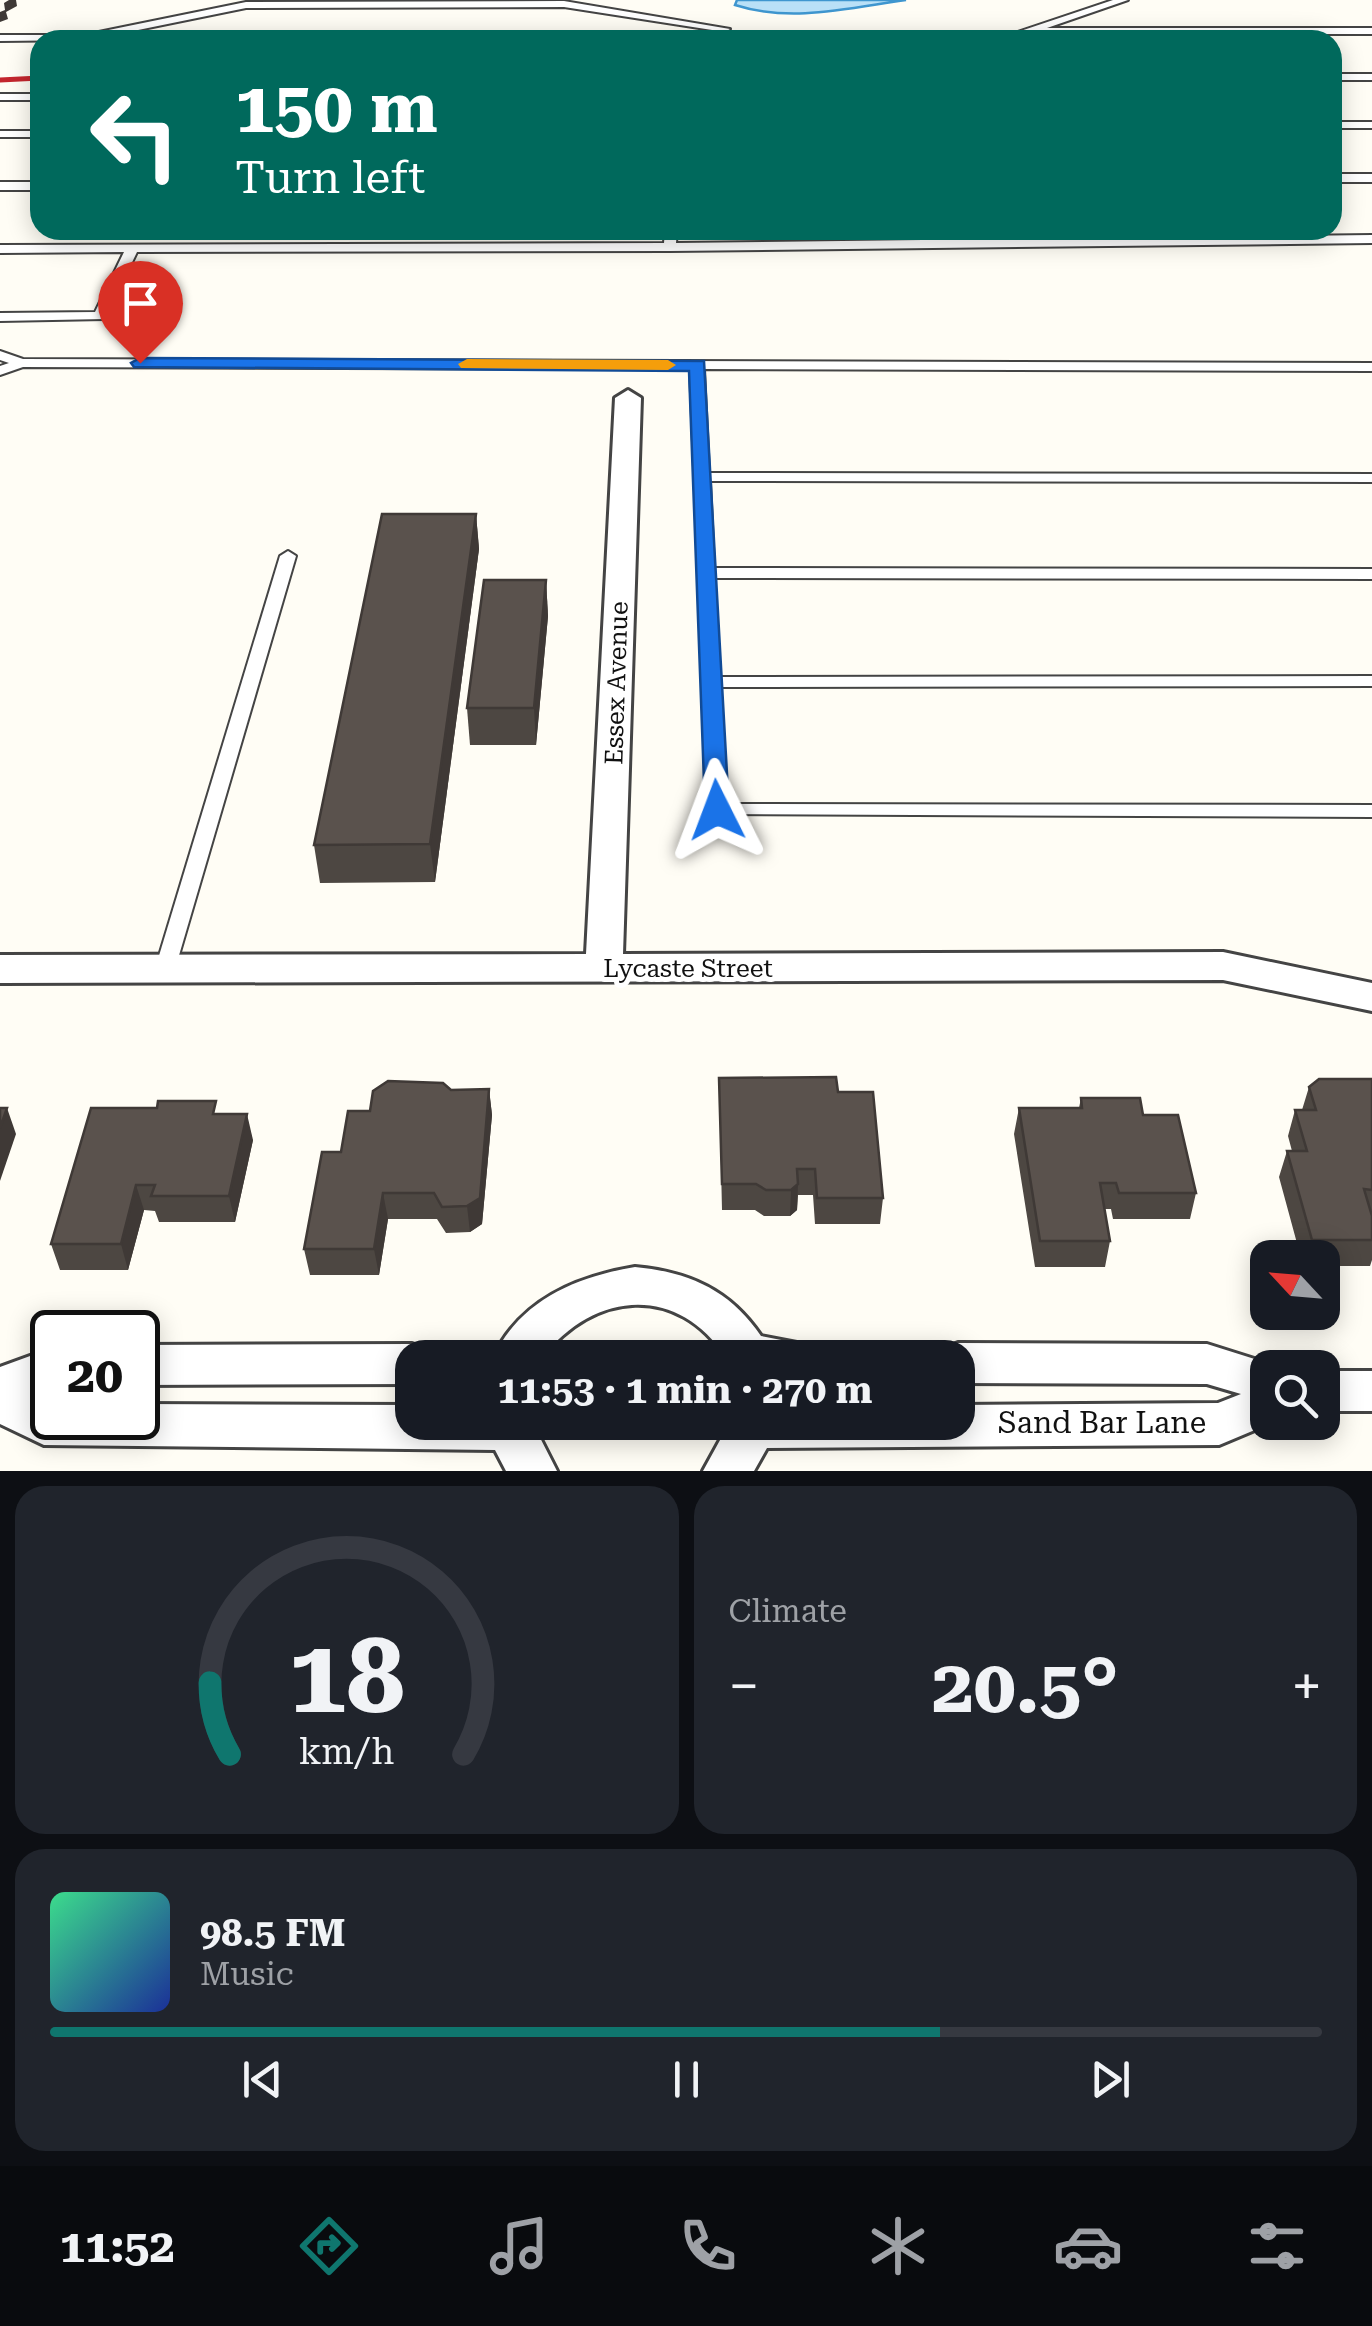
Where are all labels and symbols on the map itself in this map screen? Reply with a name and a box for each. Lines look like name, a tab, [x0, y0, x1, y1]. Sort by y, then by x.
pin	[98, 261, 183, 364]
street label: Essex Avenue	[599, 601, 634, 765]
position arrow	[665, 758, 769, 862]
street label: Lycaste Street	[603, 954, 773, 983]
north arrow	[1250, 1240, 1340, 1330]
speed limit sign: 20	[30, 1310, 160, 1440]
street label: Sand Bar Lane	[998, 1405, 1206, 1440]

